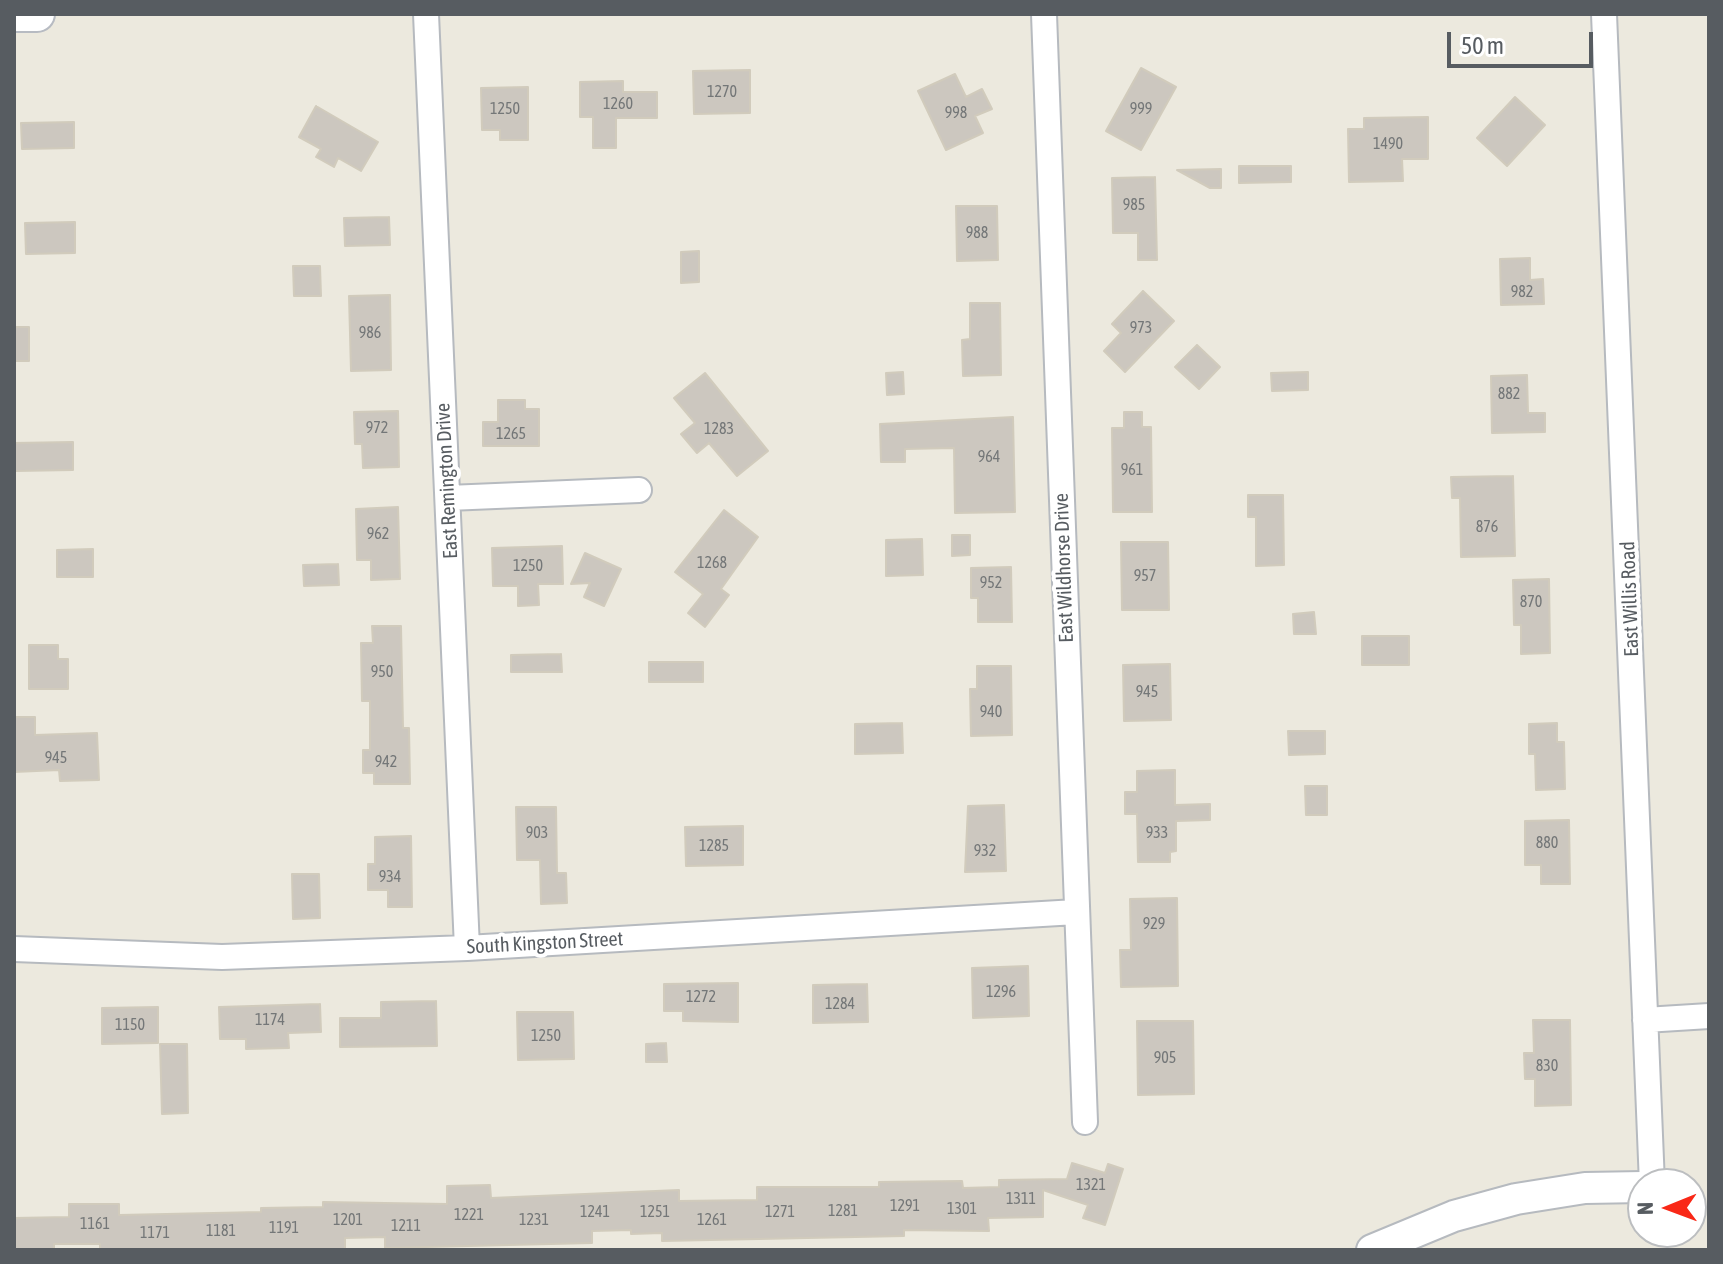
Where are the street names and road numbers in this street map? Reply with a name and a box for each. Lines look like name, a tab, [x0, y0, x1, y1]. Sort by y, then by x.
street label: East Remington Drive	[431, 402, 463, 560]
street label: East Wildhorse Drive	[1049, 493, 1079, 643]
street label: East Willis Road	[1616, 541, 1644, 657]
street label: South Kingston Street	[466, 927, 624, 959]

